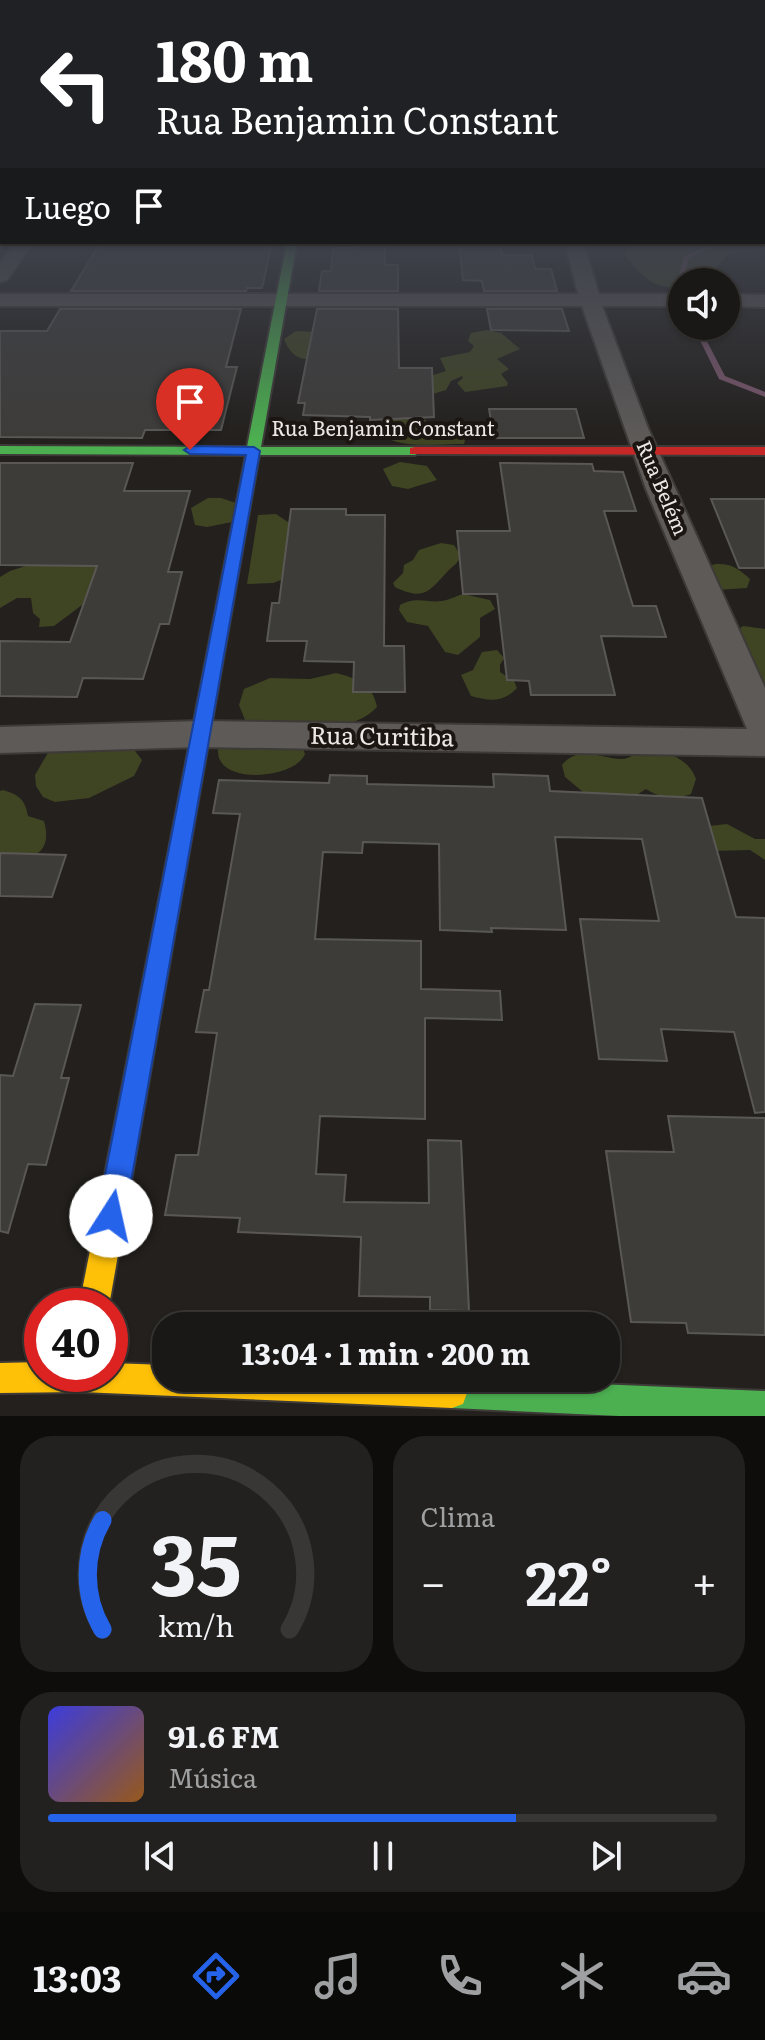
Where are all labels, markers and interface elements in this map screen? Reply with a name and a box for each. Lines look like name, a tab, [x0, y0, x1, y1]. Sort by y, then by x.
text: 180 m	[156, 16, 314, 99]
icon: left	[24, 32, 128, 136]
text: Rua Benjamin Constant	[156, 92, 559, 145]
text: Luego	[24, 184, 111, 228]
icon: arrive	[127, 184, 171, 228]
map controls	[668, 268, 740, 340]
button: sound	[668, 268, 740, 340]
pin	[156, 368, 224, 450]
icon: arrive	[168, 380, 212, 424]
street label: Rua Benjamin Constant	[271, 412, 495, 442]
street label: Rua Belém	[630, 435, 697, 539]
street label: Rua Curitiba	[310, 716, 455, 753]
position arrow	[69, 1174, 153, 1258]
speed limit sign: 40	[24, 1288, 128, 1392]
text: 13:04 · 1 min · 200 m	[242, 1330, 530, 1374]
text: Clima	[421, 1496, 495, 1535]
text: 35	[151, 1498, 242, 1622]
text: 22°	[525, 1535, 612, 1624]
text: −	[421, 1547, 446, 1613]
text: +	[691, 1547, 717, 1613]
text: km/h	[158, 1603, 234, 1646]
text: 91.6 FM	[168, 1713, 280, 1757]
text: Música	[168, 1757, 257, 1796]
icon: previous	[138, 1834, 182, 1878]
icon: pause	[361, 1834, 405, 1878]
icon: next	[584, 1834, 628, 1878]
icon: directions	[188, 1948, 244, 2004]
icon: music	[310, 1948, 366, 2004]
icon: phone	[432, 1948, 488, 2004]
icon: climate	[554, 1948, 610, 2004]
icon: car	[676, 1948, 732, 2004]
text: 13:03	[33, 1950, 122, 2003]

